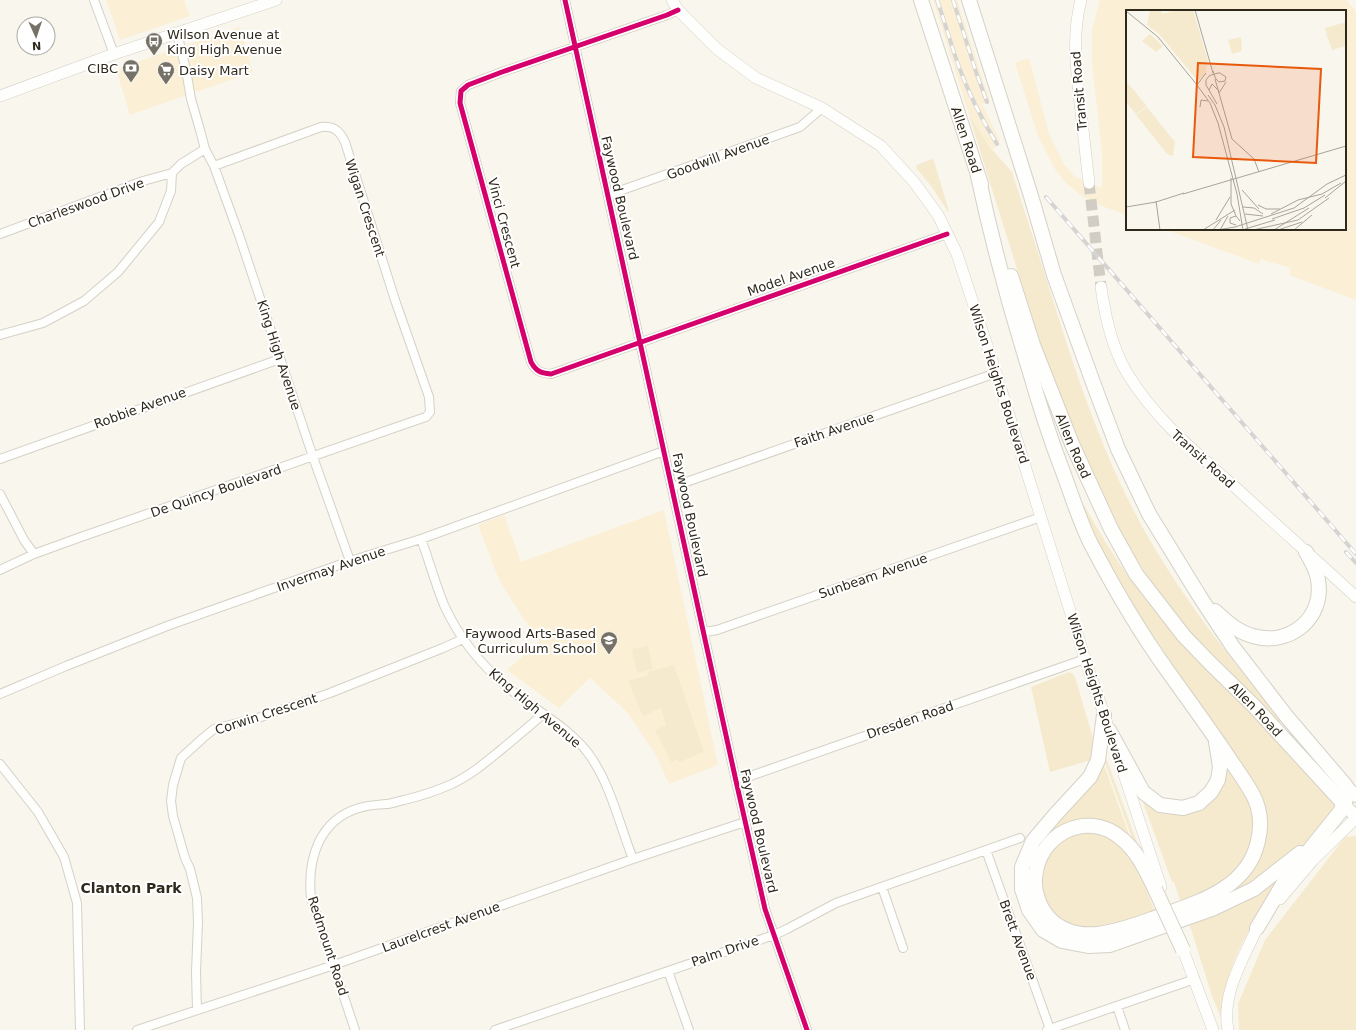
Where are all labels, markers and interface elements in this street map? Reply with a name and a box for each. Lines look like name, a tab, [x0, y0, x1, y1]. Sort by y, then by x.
inset map	[1126, 10, 1346, 230]
north arrow	[16, 16, 56, 56]
place label: Wilson Avenue at King High Avenue	[167, 27, 282, 57]
bus stop icon: Wilson Avenue at King High Avenue	[144, 31, 164, 56]
text: N	[32, 39, 41, 52]
street label: Transit Road	[1068, 51, 1090, 132]
bank icon: CIBC	[121, 58, 141, 83]
supermarket icon: Daisy Mart	[156, 60, 176, 85]
place label: CIBC	[87, 61, 118, 76]
place label: Daisy Mart	[179, 63, 249, 78]
street label: Allen Road	[949, 105, 984, 175]
street label: Goodwill Avenue	[665, 131, 771, 183]
street label: Faywood Boulevard	[598, 135, 642, 261]
street label: Wigan Crescent	[342, 157, 388, 259]
street label: Charleswood Drive	[26, 175, 146, 231]
street label: Vinci Crescent	[485, 176, 523, 270]
street label: Model Avenue	[745, 255, 837, 299]
street label: King High Avenue	[254, 298, 304, 412]
street label: Wilson Heights Boulevard	[966, 302, 1032, 466]
street label: Robbie Avenue	[92, 384, 188, 432]
street label: Faith Avenue	[792, 409, 876, 451]
street label: Allen Road	[1053, 411, 1094, 481]
street label: Transit Road	[1168, 426, 1238, 491]
street label: Faywood Boulevard	[670, 452, 710, 578]
street label: De Quincy Boulevard	[149, 462, 283, 520]
street label: Invermay Avenue	[275, 543, 387, 595]
street label: Sunbeam Avenue	[817, 550, 929, 602]
street label: Wilson Heights Boulevard	[1064, 611, 1130, 775]
place label: Faywood Arts-Based Curriculum School	[465, 626, 596, 656]
school or university icon: Faywood Arts-Based Curriculum School	[599, 630, 619, 655]
street label: King High Avenue	[486, 665, 584, 751]
street label: Allen Road	[1227, 679, 1285, 739]
street label: Corwin Crescent	[213, 690, 319, 738]
street label: Dresden Road	[864, 698, 956, 742]
street label: Faywood Boulevard	[737, 768, 781, 894]
district label: Clanton Park	[80, 880, 182, 896]
street label: Redmount Road	[305, 894, 351, 998]
street label: Brett Avenue	[996, 898, 1040, 982]
street label: Laurelcrest Avenue	[380, 899, 502, 955]
street label: Palm Drive	[689, 932, 761, 970]

